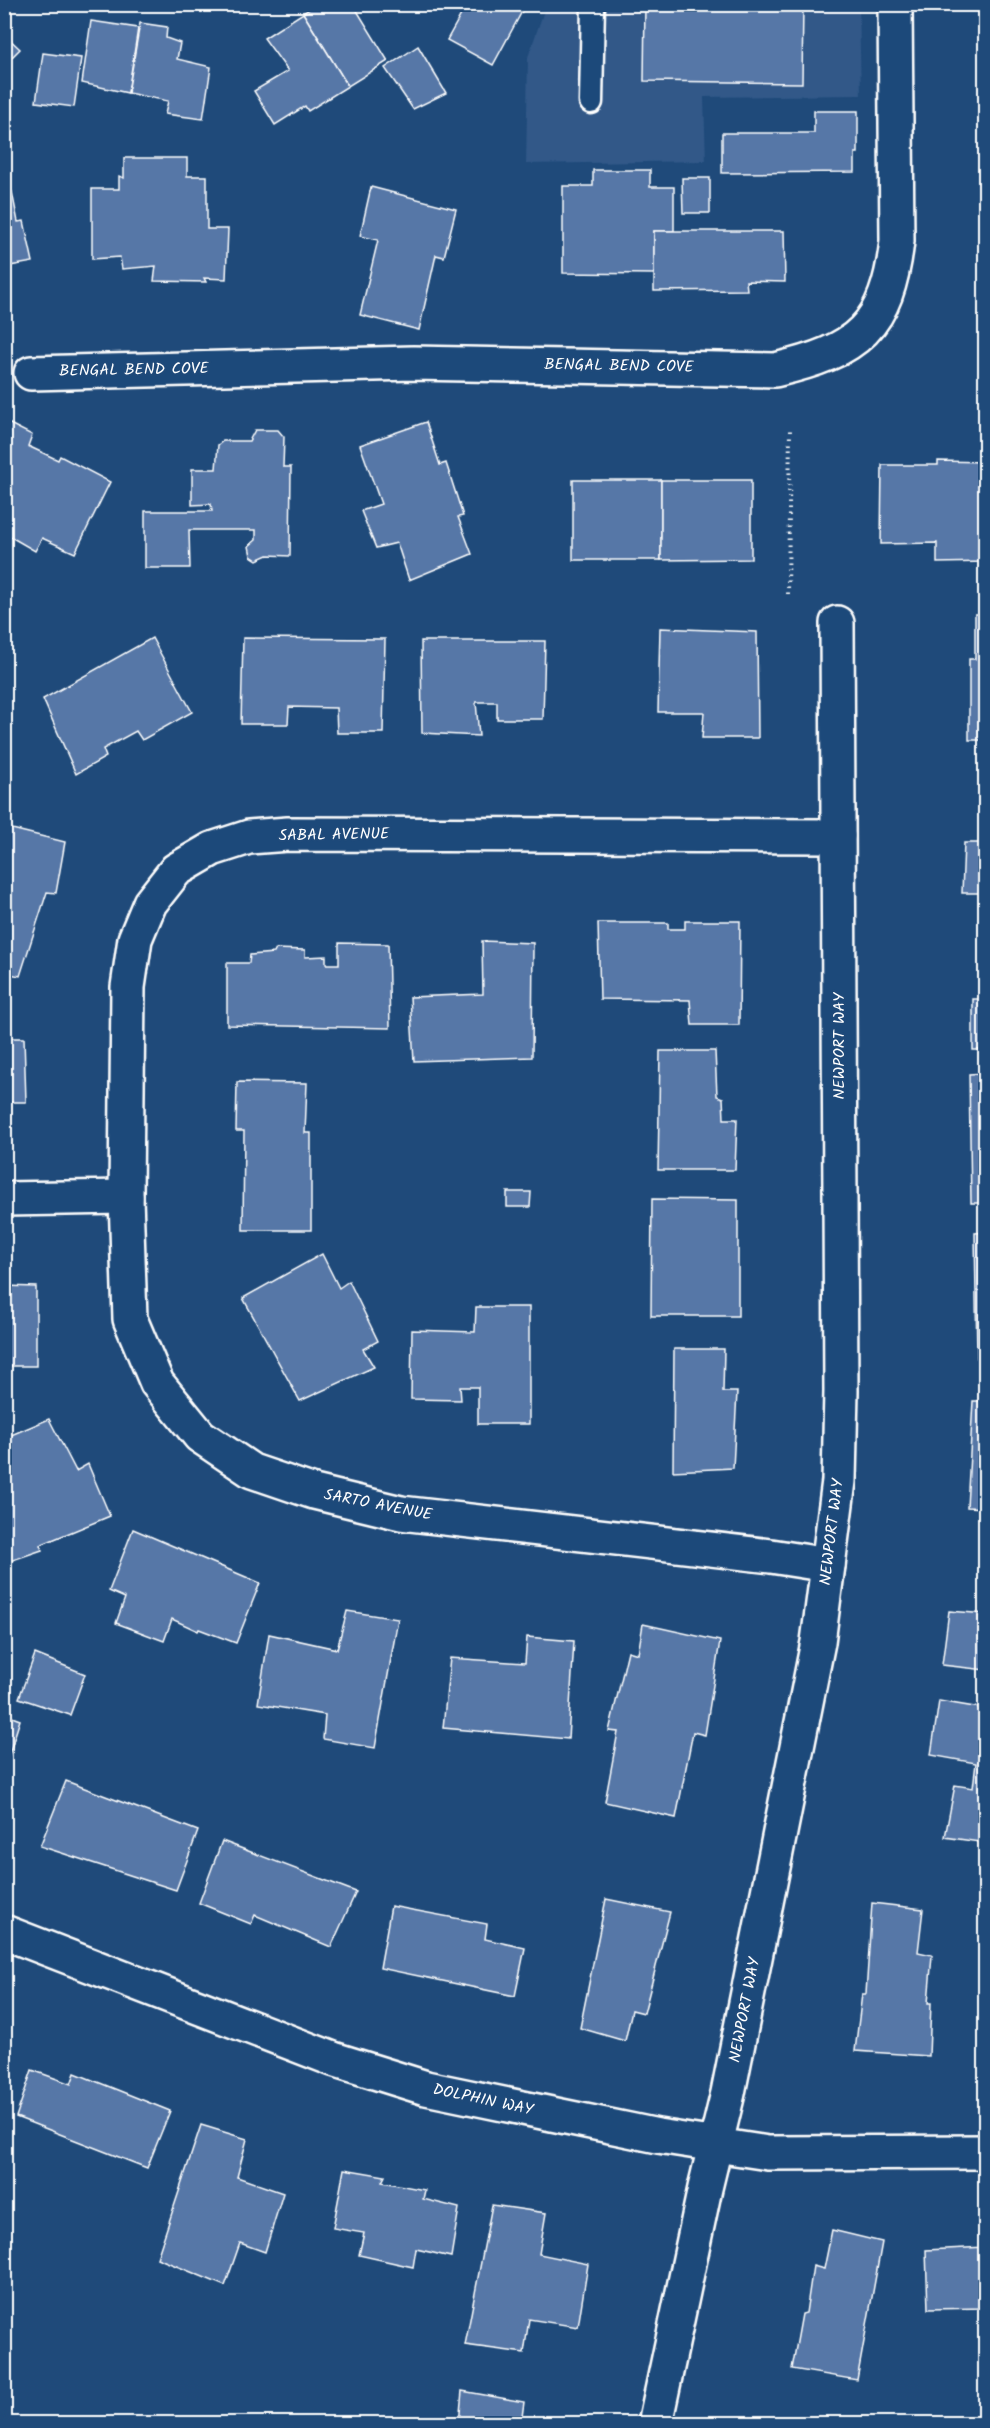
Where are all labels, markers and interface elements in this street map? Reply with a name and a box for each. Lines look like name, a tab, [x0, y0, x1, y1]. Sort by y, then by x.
street label: BENGAL BEND COVE	[544, 352, 695, 380]
street label: BENGAL BEND COVE	[59, 356, 210, 384]
street label: SABAL AVENUE	[278, 822, 390, 848]
street label: NEWPORT WAY	[827, 992, 852, 1099]
street label: NEWPORT WAY	[813, 1477, 851, 1587]
street label: SARTO AVENUE	[322, 1482, 435, 1528]
street label: NEWPORT WAY	[723, 1954, 768, 2065]
street label: DOLPHIN WAY	[431, 2077, 536, 2123]

